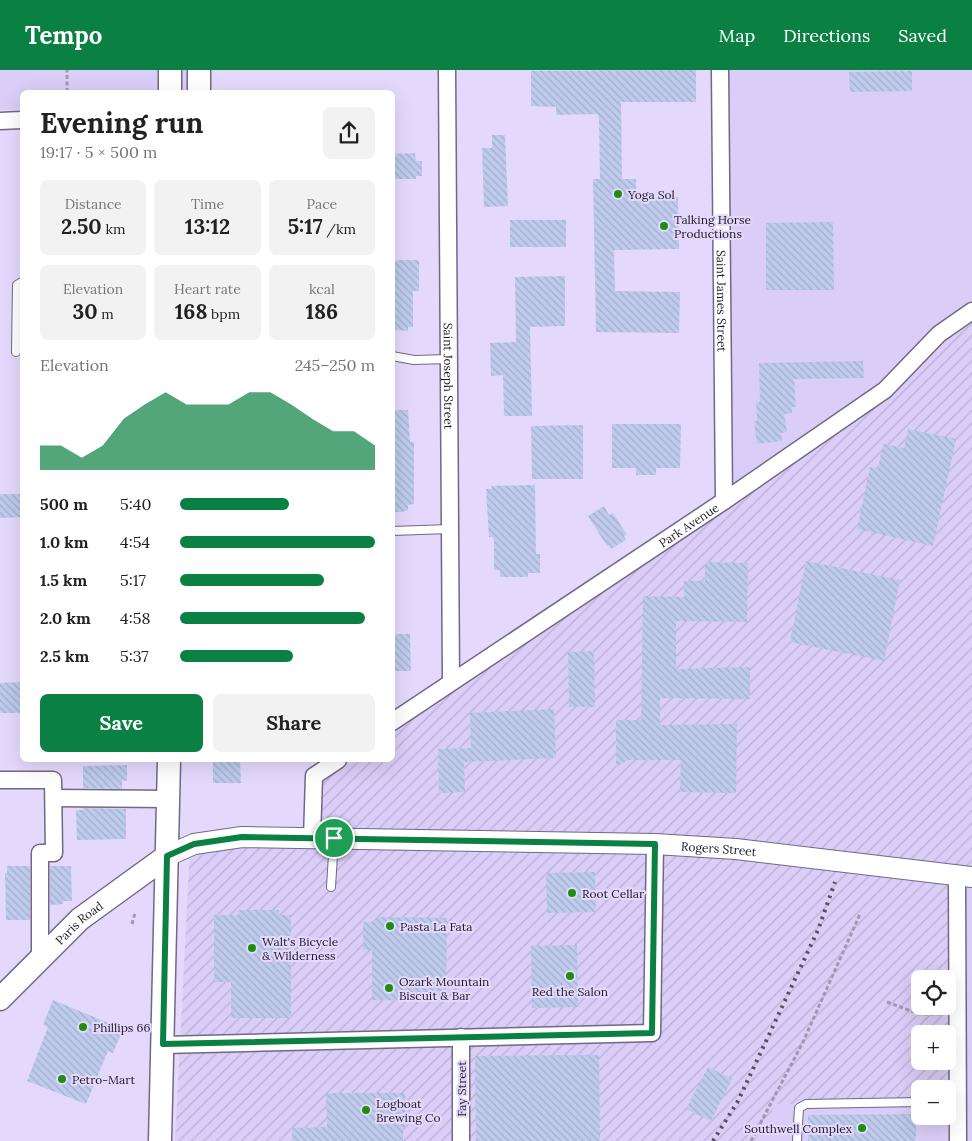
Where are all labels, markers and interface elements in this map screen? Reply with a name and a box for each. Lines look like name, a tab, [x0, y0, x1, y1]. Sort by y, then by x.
text: Tempo	[25, 20, 102, 51]
text: Map	[719, 24, 755, 47]
text: Directions	[783, 24, 870, 47]
text: Saved	[898, 24, 947, 47]
text: Evening run	[40, 105, 203, 141]
button: share	[323, 107, 375, 159]
text: 19:17 · 5 × 500 m	[40, 142, 157, 162]
place label: Yoga Sol	[627, 187, 675, 202]
marker: Yoga Sol	[612, 188, 624, 200]
text: Distance	[65, 195, 122, 213]
text: Time	[191, 195, 224, 213]
text: Pace	[307, 195, 337, 213]
place label: Talking Horse Productions	[674, 212, 752, 241]
text: 2.50	[61, 213, 102, 240]
text: 13:12	[185, 213, 230, 240]
text: 5:17	[288, 213, 323, 240]
text: km	[102, 220, 125, 238]
text: /km	[323, 220, 356, 238]
marker: Talking Horse Productions	[658, 220, 670, 232]
street label: Saint James Street	[714, 250, 730, 352]
text: Elevation	[63, 280, 123, 298]
text: Heart rate	[174, 280, 241, 298]
text: kcal	[309, 280, 335, 298]
text: 30	[73, 298, 98, 325]
text: 168	[175, 298, 207, 325]
text: 186	[306, 298, 338, 325]
text: m	[98, 305, 114, 323]
text: bpm	[207, 305, 240, 323]
street label: Saint Joseph Street	[441, 323, 457, 430]
text: Elevation	[40, 355, 109, 375]
text: 245–250 m	[295, 355, 375, 375]
text: 500 m	[40, 494, 88, 514]
text: 5:40	[120, 494, 151, 514]
street label: Park Avenue	[655, 499, 722, 550]
text: 1.0 km	[40, 532, 89, 552]
text: 4:54	[120, 532, 150, 552]
text: 1.5 km	[40, 570, 87, 590]
text: 5:17	[120, 570, 146, 590]
text: 2.0 km	[40, 608, 91, 628]
text: 4:58	[120, 608, 150, 628]
text: 2.5 km	[40, 646, 89, 666]
text: 5:37	[120, 646, 149, 666]
button: Save	[40, 694, 203, 752]
button: Share	[213, 694, 375, 752]
pin	[313, 817, 355, 859]
icon: arrive	[320, 824, 348, 852]
street label: Rogers Street	[681, 838, 758, 859]
place label: Root Cellar	[582, 886, 645, 901]
marker: Root Cellar	[566, 887, 578, 899]
street label: Paris Road	[52, 898, 106, 947]
place label: Pasta La Fata	[400, 919, 473, 934]
marker: Pasta La Fata	[384, 920, 396, 932]
place label: Walt's Bicycle & Wilderness	[262, 934, 339, 963]
marker: Walt's Bicycle & Wilderness	[246, 942, 258, 954]
marker: Red the Salon	[564, 970, 576, 982]
map controls	[911, 970, 956, 1125]
button: locate	[911, 970, 956, 1015]
place label: Ozark Mountain Biscuit & Bar	[399, 974, 489, 1003]
marker: Ozark Mountain Biscuit & Bar	[383, 982, 395, 994]
place label: Red the Salon	[532, 984, 608, 999]
place label: Phillips 66	[93, 1020, 150, 1035]
marker: Phillips 66	[77, 1021, 89, 1033]
button: +	[911, 1025, 956, 1070]
street label: Fay Street	[454, 1061, 469, 1117]
place label: Petro-Mart	[72, 1072, 136, 1087]
marker: Petro-Mart	[56, 1073, 68, 1085]
button: −	[911, 1080, 956, 1125]
place label: Logboat Brewing Co	[376, 1096, 440, 1125]
marker: Logboat Brewing Co	[360, 1104, 372, 1116]
place label: Southwell Complex	[744, 1121, 853, 1136]
marker: Southwell Complex	[856, 1122, 868, 1134]

